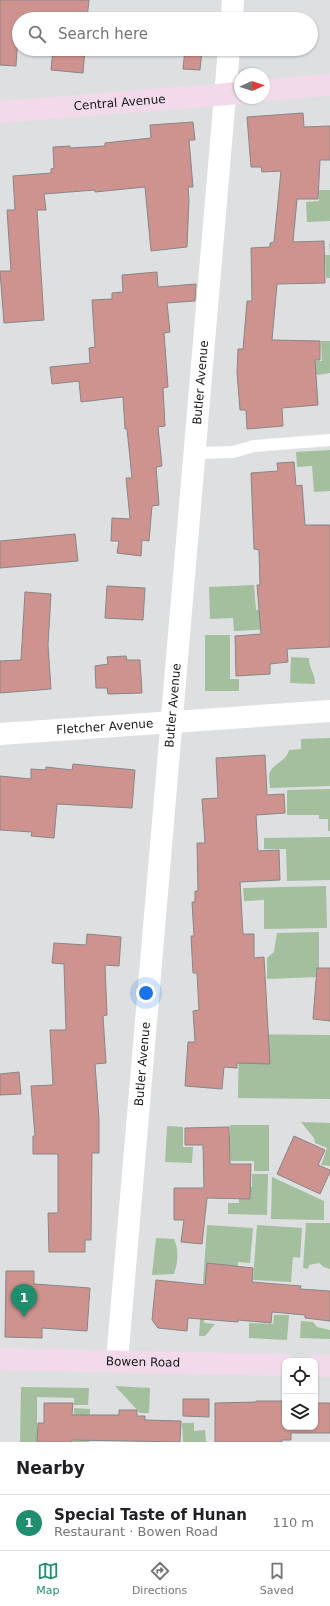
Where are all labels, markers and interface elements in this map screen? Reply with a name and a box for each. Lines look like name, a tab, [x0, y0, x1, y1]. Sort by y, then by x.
search box	[12, 12, 318, 56]
icon: search	[26, 23, 48, 45]
text: Search here	[58, 25, 148, 43]
north arrow	[234, 68, 270, 104]
street label: Central Avenue	[73, 92, 166, 113]
street label: Butler Avenue	[190, 340, 211, 425]
street label: Butler Avenue	[162, 663, 184, 748]
street label: Fletcher Avenue	[56, 716, 154, 737]
your location	[136, 983, 156, 1003]
street label: Butler Avenue	[132, 1021, 153, 1107]
pin: 1	[11, 1284, 37, 1317]
street label: Bowen Road	[106, 1354, 180, 1370]
map controls	[282, 1358, 318, 1430]
button: locate	[282, 1358, 318, 1394]
button: layers	[282, 1394, 318, 1430]
text: Nearby	[16, 1458, 85, 1478]
text: Special Taste of Hunan	[54, 1506, 247, 1524]
text: 1	[24, 1515, 34, 1530]
text: 110 m	[272, 1515, 314, 1530]
text: Restaurant · Bowen Road	[54, 1524, 218, 1539]
tab: Map	[36, 1560, 59, 1597]
tab: Directions	[132, 1560, 187, 1597]
tab: Saved	[260, 1560, 294, 1597]

